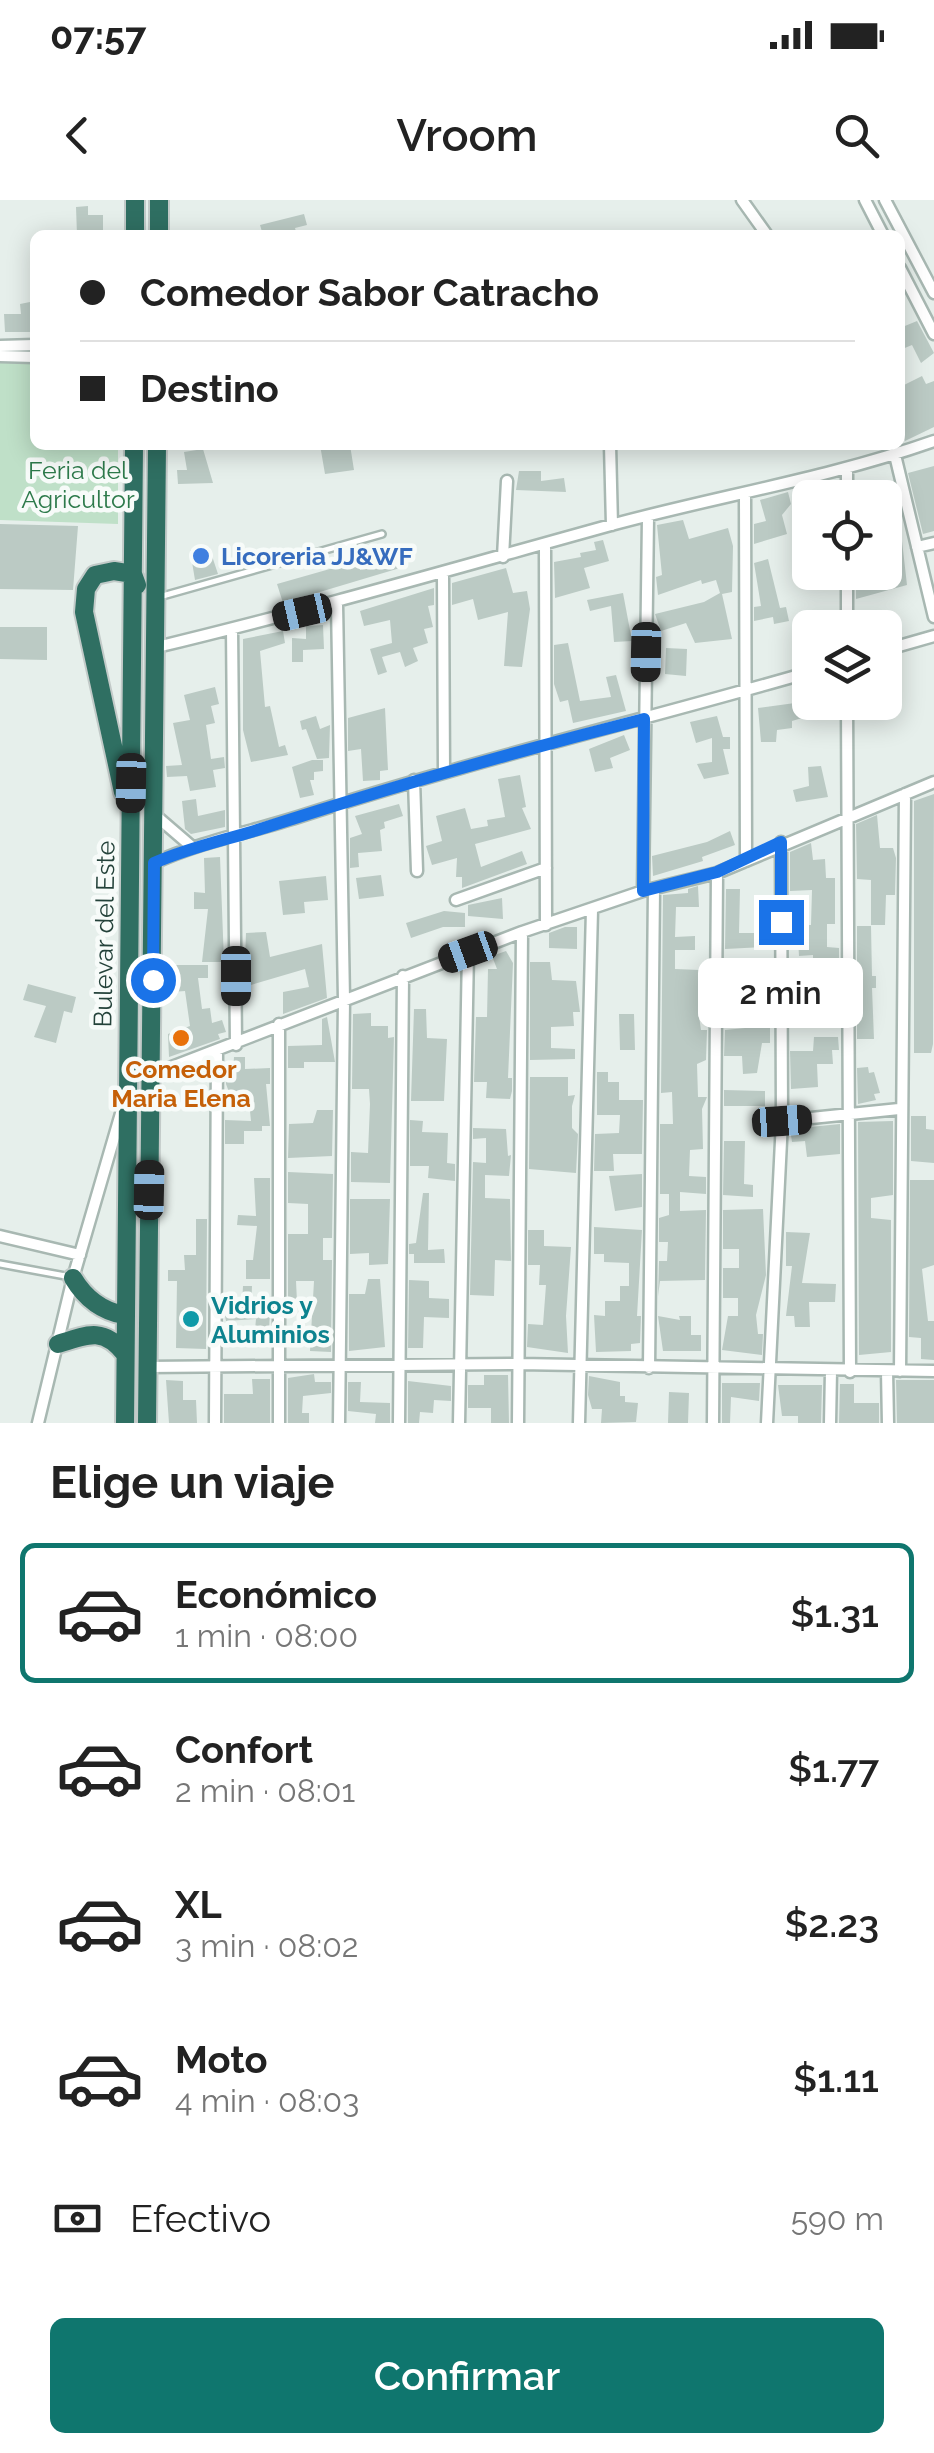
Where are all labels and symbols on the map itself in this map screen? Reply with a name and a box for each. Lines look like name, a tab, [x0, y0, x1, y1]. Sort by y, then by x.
park label: Feria del Agricultor	[21, 455, 135, 514]
place label: Licoreria JJ&WF	[221, 541, 413, 571]
marker: Licoreria JJ&WF	[190, 545, 212, 567]
car	[269, 591, 335, 633]
car	[630, 622, 662, 682]
car	[115, 753, 147, 813]
street label: Bulevar del Este	[87, 840, 121, 1028]
route end	[759, 900, 804, 945]
car	[435, 928, 501, 976]
car	[221, 946, 251, 1006]
callout: 2 min	[698, 957, 864, 1027]
route start	[131, 958, 176, 1003]
marker: Comedor Maria Elena	[170, 1027, 192, 1049]
place label: Comedor Maria Elena	[111, 1054, 251, 1113]
car	[751, 1104, 813, 1138]
car	[133, 1160, 165, 1220]
place label: Vidrios y Aluminios	[211, 1290, 330, 1349]
marker: Vidrios y Aluminios	[180, 1308, 202, 1330]

